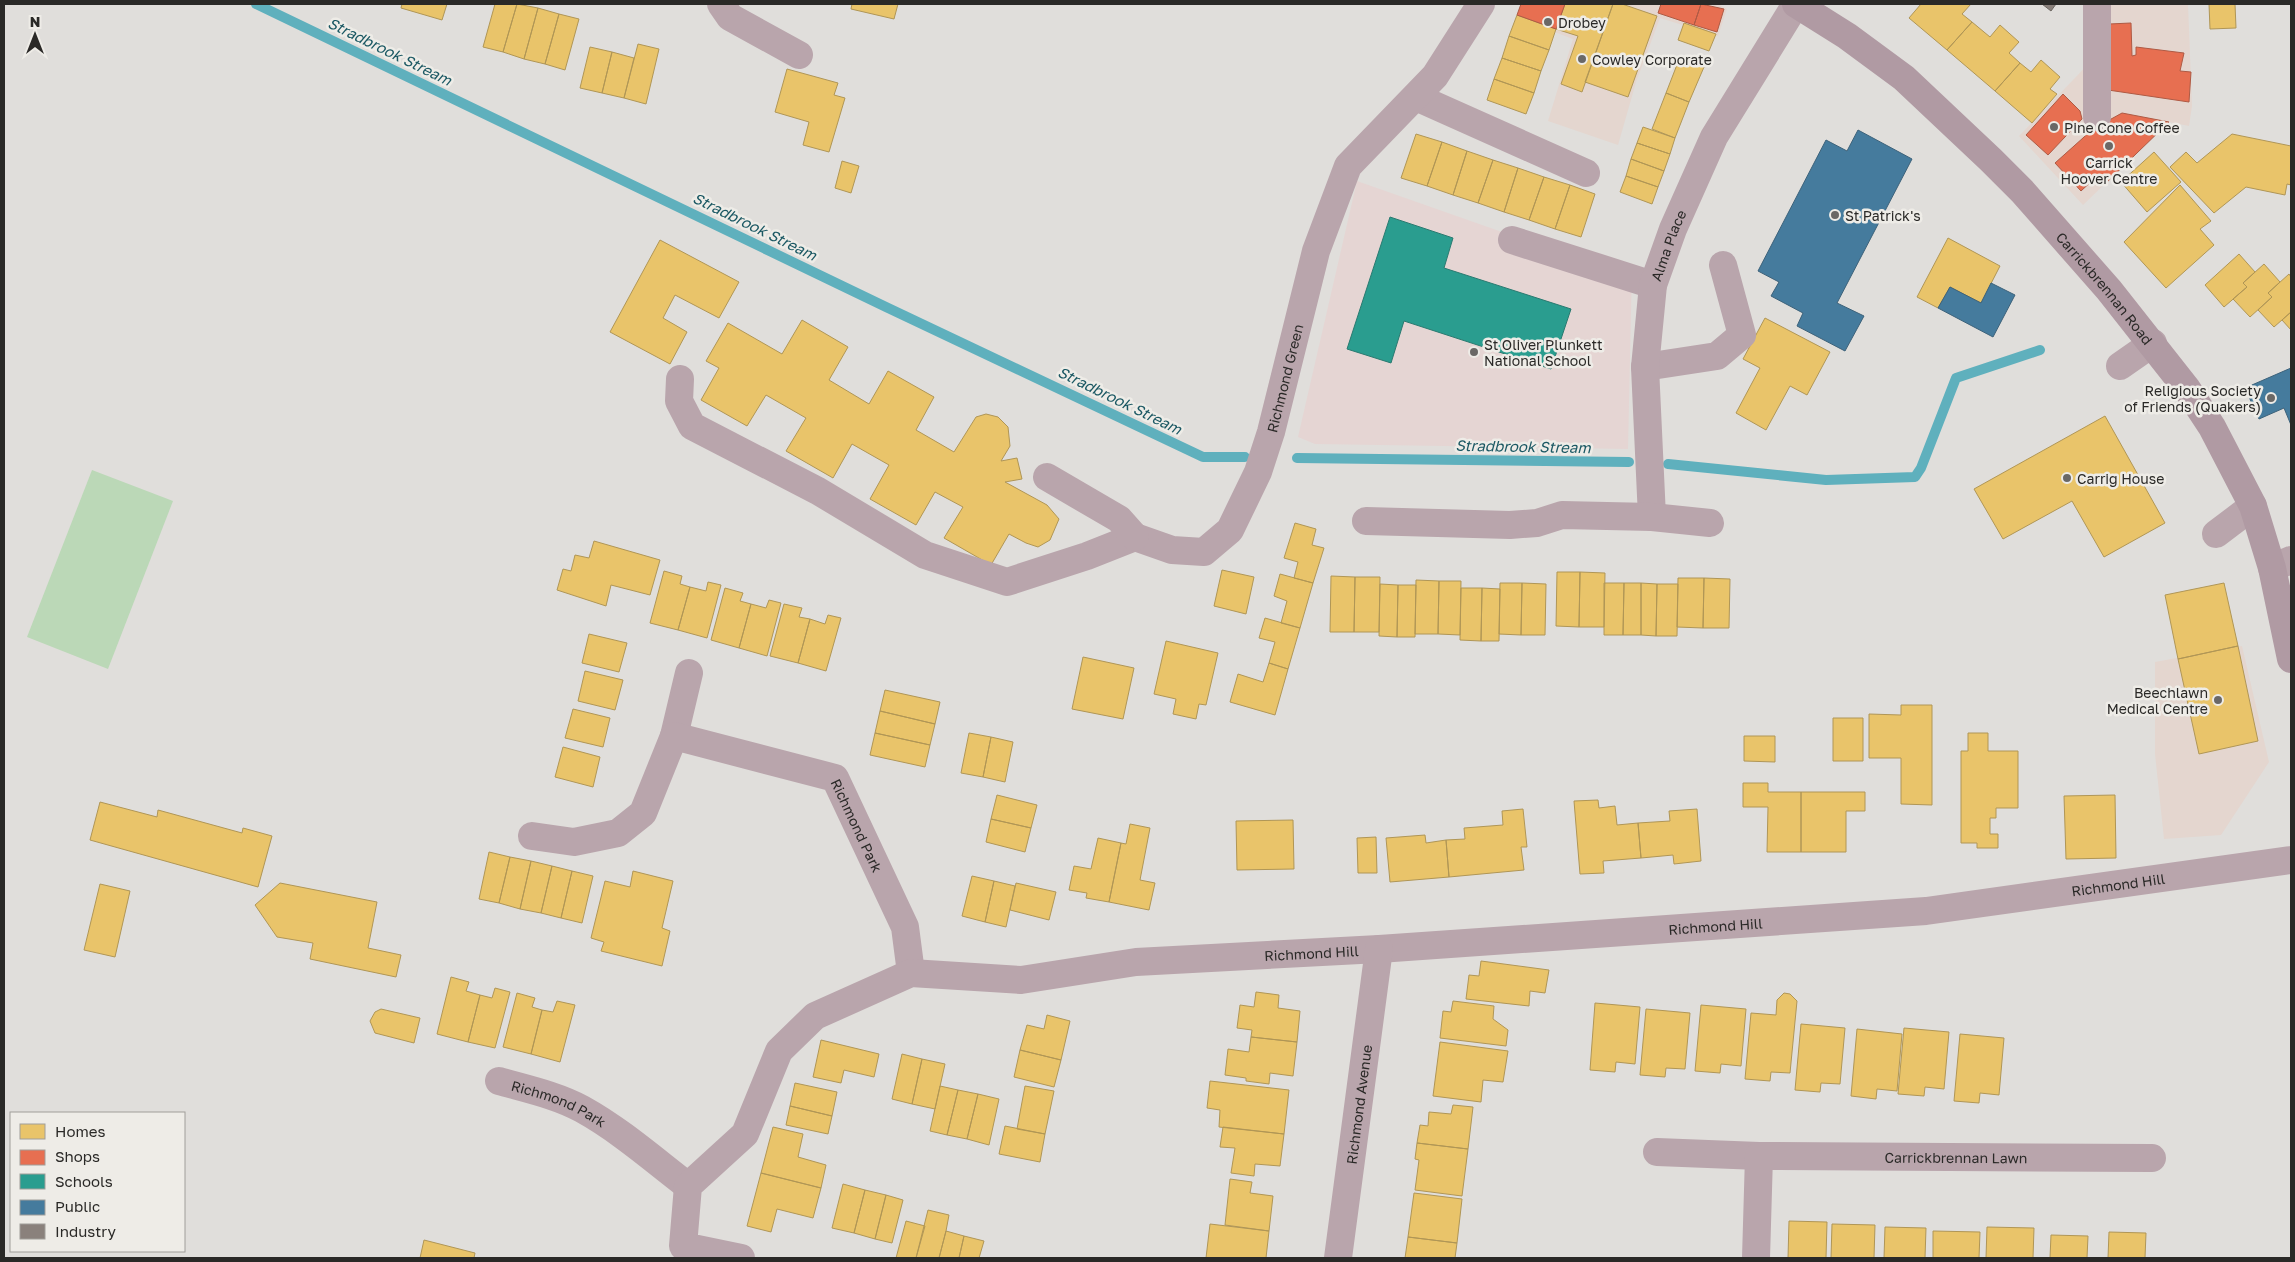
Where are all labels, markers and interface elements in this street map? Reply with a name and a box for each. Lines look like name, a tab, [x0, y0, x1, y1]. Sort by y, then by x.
north arrow	[10, 10, 60, 60]
text: N	[30, 13, 40, 30]
water label: Stradbrook Stream	[325, 13, 455, 89]
place label: Drobey	[1558, 14, 1606, 31]
marker: Drobey	[1542, 16, 1554, 28]
place label: Cowley Corporate	[1592, 51, 1712, 68]
marker: Cowley Corporate	[1576, 53, 1588, 65]
place label: Pine Cone Coffee	[2064, 119, 2180, 136]
marker: Pine Cone Coffee	[2048, 121, 2060, 133]
marker: Carrick Hoover Centre	[2103, 140, 2115, 152]
place label: Carrick Hoover Centre	[2061, 154, 2157, 187]
water label: Stradbrook Stream	[690, 188, 820, 264]
street label: Alma Place	[1647, 207, 1689, 283]
place label: St Patrick's	[1845, 207, 1921, 224]
marker: St Patrick's	[1829, 209, 1841, 221]
street label: Carrickbrennan Road	[2053, 228, 2157, 348]
street label: Richmond Green	[1263, 322, 1306, 434]
place label: St Oliver Plunkett National School	[1484, 336, 1603, 369]
marker: St Oliver Plunkett National School	[1468, 346, 1480, 358]
water label: Stradbrook Stream	[1055, 362, 1185, 438]
place label: Religious Society of Friends (Quakers)	[2124, 382, 2261, 415]
marker: Religious Society of Friends (Quakers)	[2265, 392, 2277, 404]
water label: Stradbrook Stream	[1455, 436, 1592, 456]
place label: Carrig House	[2077, 470, 2164, 487]
marker: Carrig House	[2061, 472, 2073, 484]
place label: Beechlawn Medical Centre	[2107, 684, 2208, 717]
marker: Beechlawn Medical Centre	[2212, 694, 2224, 706]
street label: Richmond Park	[828, 776, 887, 875]
street label: Richmond Hill	[2070, 869, 2166, 899]
street label: Richmond Hill	[1668, 914, 1763, 937]
street label: Richmond Hill	[1264, 942, 1359, 964]
street label: Richmond Avenue	[1342, 1043, 1375, 1165]
street label: Richmond Park	[510, 1076, 610, 1130]
legend	[10, 1112, 185, 1252]
text: Homes	[55, 1122, 105, 1140]
text: Shops	[55, 1147, 100, 1165]
street label: Carrickbrennan Lawn	[1884, 1148, 2027, 1166]
text: Schools	[55, 1172, 113, 1190]
text: Public	[55, 1197, 100, 1215]
text: Industry	[55, 1222, 116, 1240]

